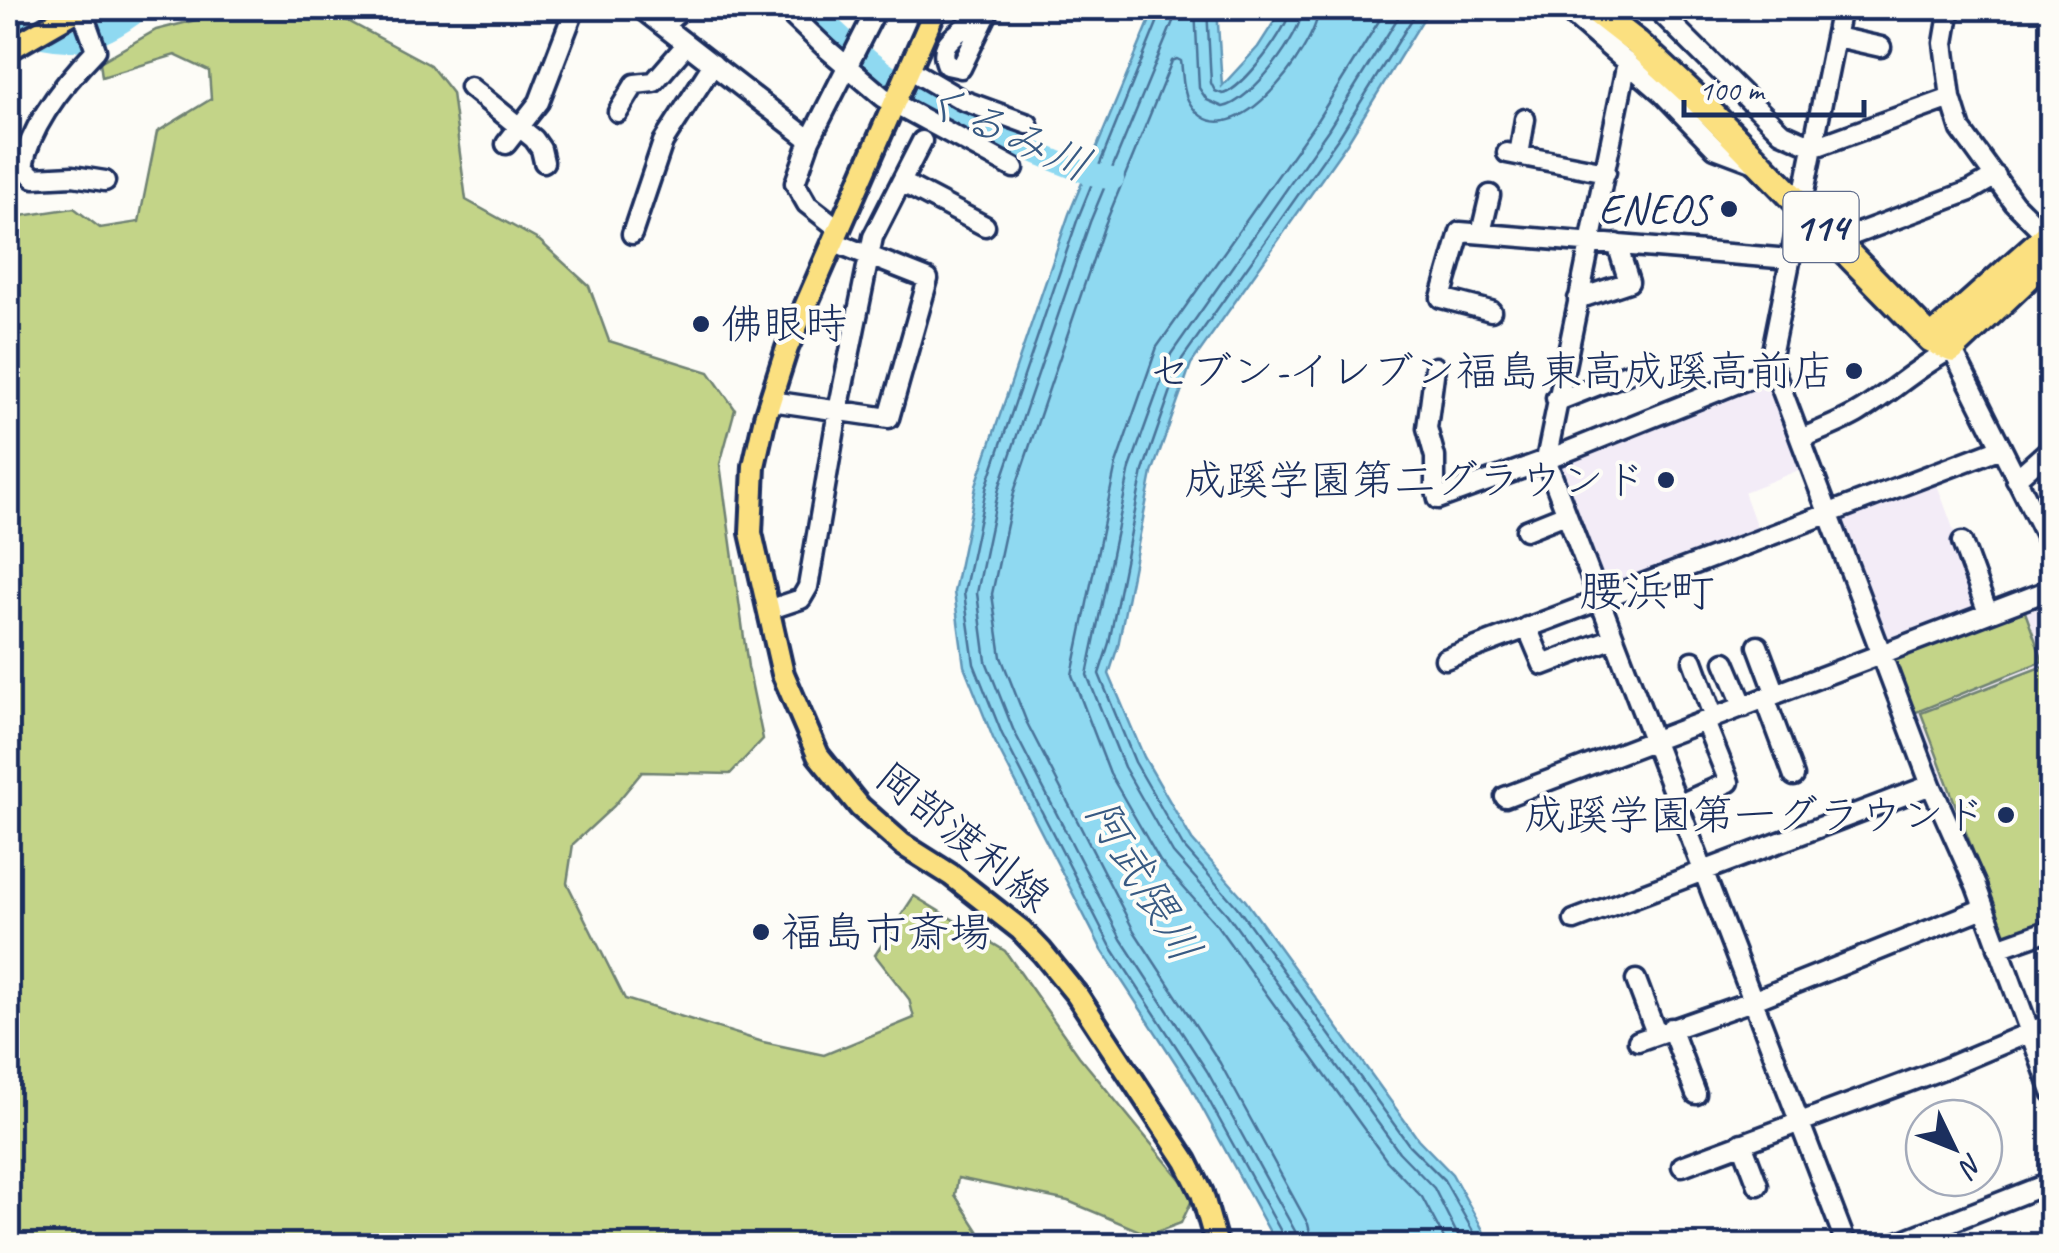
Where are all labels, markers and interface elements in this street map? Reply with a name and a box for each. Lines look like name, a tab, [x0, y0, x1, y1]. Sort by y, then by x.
scale bar	[1684, 55, 1864, 117]
water label: くるみ川	[912, 69, 1100, 195]
text: 100 m	[1699, 71, 1766, 109]
place label: ENEOS	[1599, 183, 1715, 236]
road number: 114	[1784, 192, 1858, 262]
marker: ENEOS	[1718, 198, 1740, 220]
place label: 佛眼時	[721, 298, 847, 351]
marker: 佛眼時	[690, 313, 712, 335]
place label: セブン-イレブン福島東高成蹊高前店	[1148, 345, 1834, 398]
marker: セブン-イレブン福島東高成蹊高前店	[1843, 360, 1865, 382]
place label: 成蹊学園第二グラウンド	[1184, 454, 1646, 507]
marker: 成蹊学園第二グラウンド	[1655, 469, 1677, 491]
district label: 腰浜町	[1579, 563, 1715, 620]
street label: 岡部渡利線	[865, 750, 1061, 924]
water label: 阿武隈川	[1072, 789, 1214, 973]
place label: 成蹊学園第一グラウンド	[1524, 789, 1986, 842]
marker: 成蹊学園第一グラウンド	[1995, 804, 2017, 826]
place label: 福島市斎場	[781, 906, 991, 959]
marker: 福島市斎場	[750, 921, 772, 943]
north arrow	[1904, 1098, 2004, 1198]
text: N	[1950, 1146, 1991, 1186]

